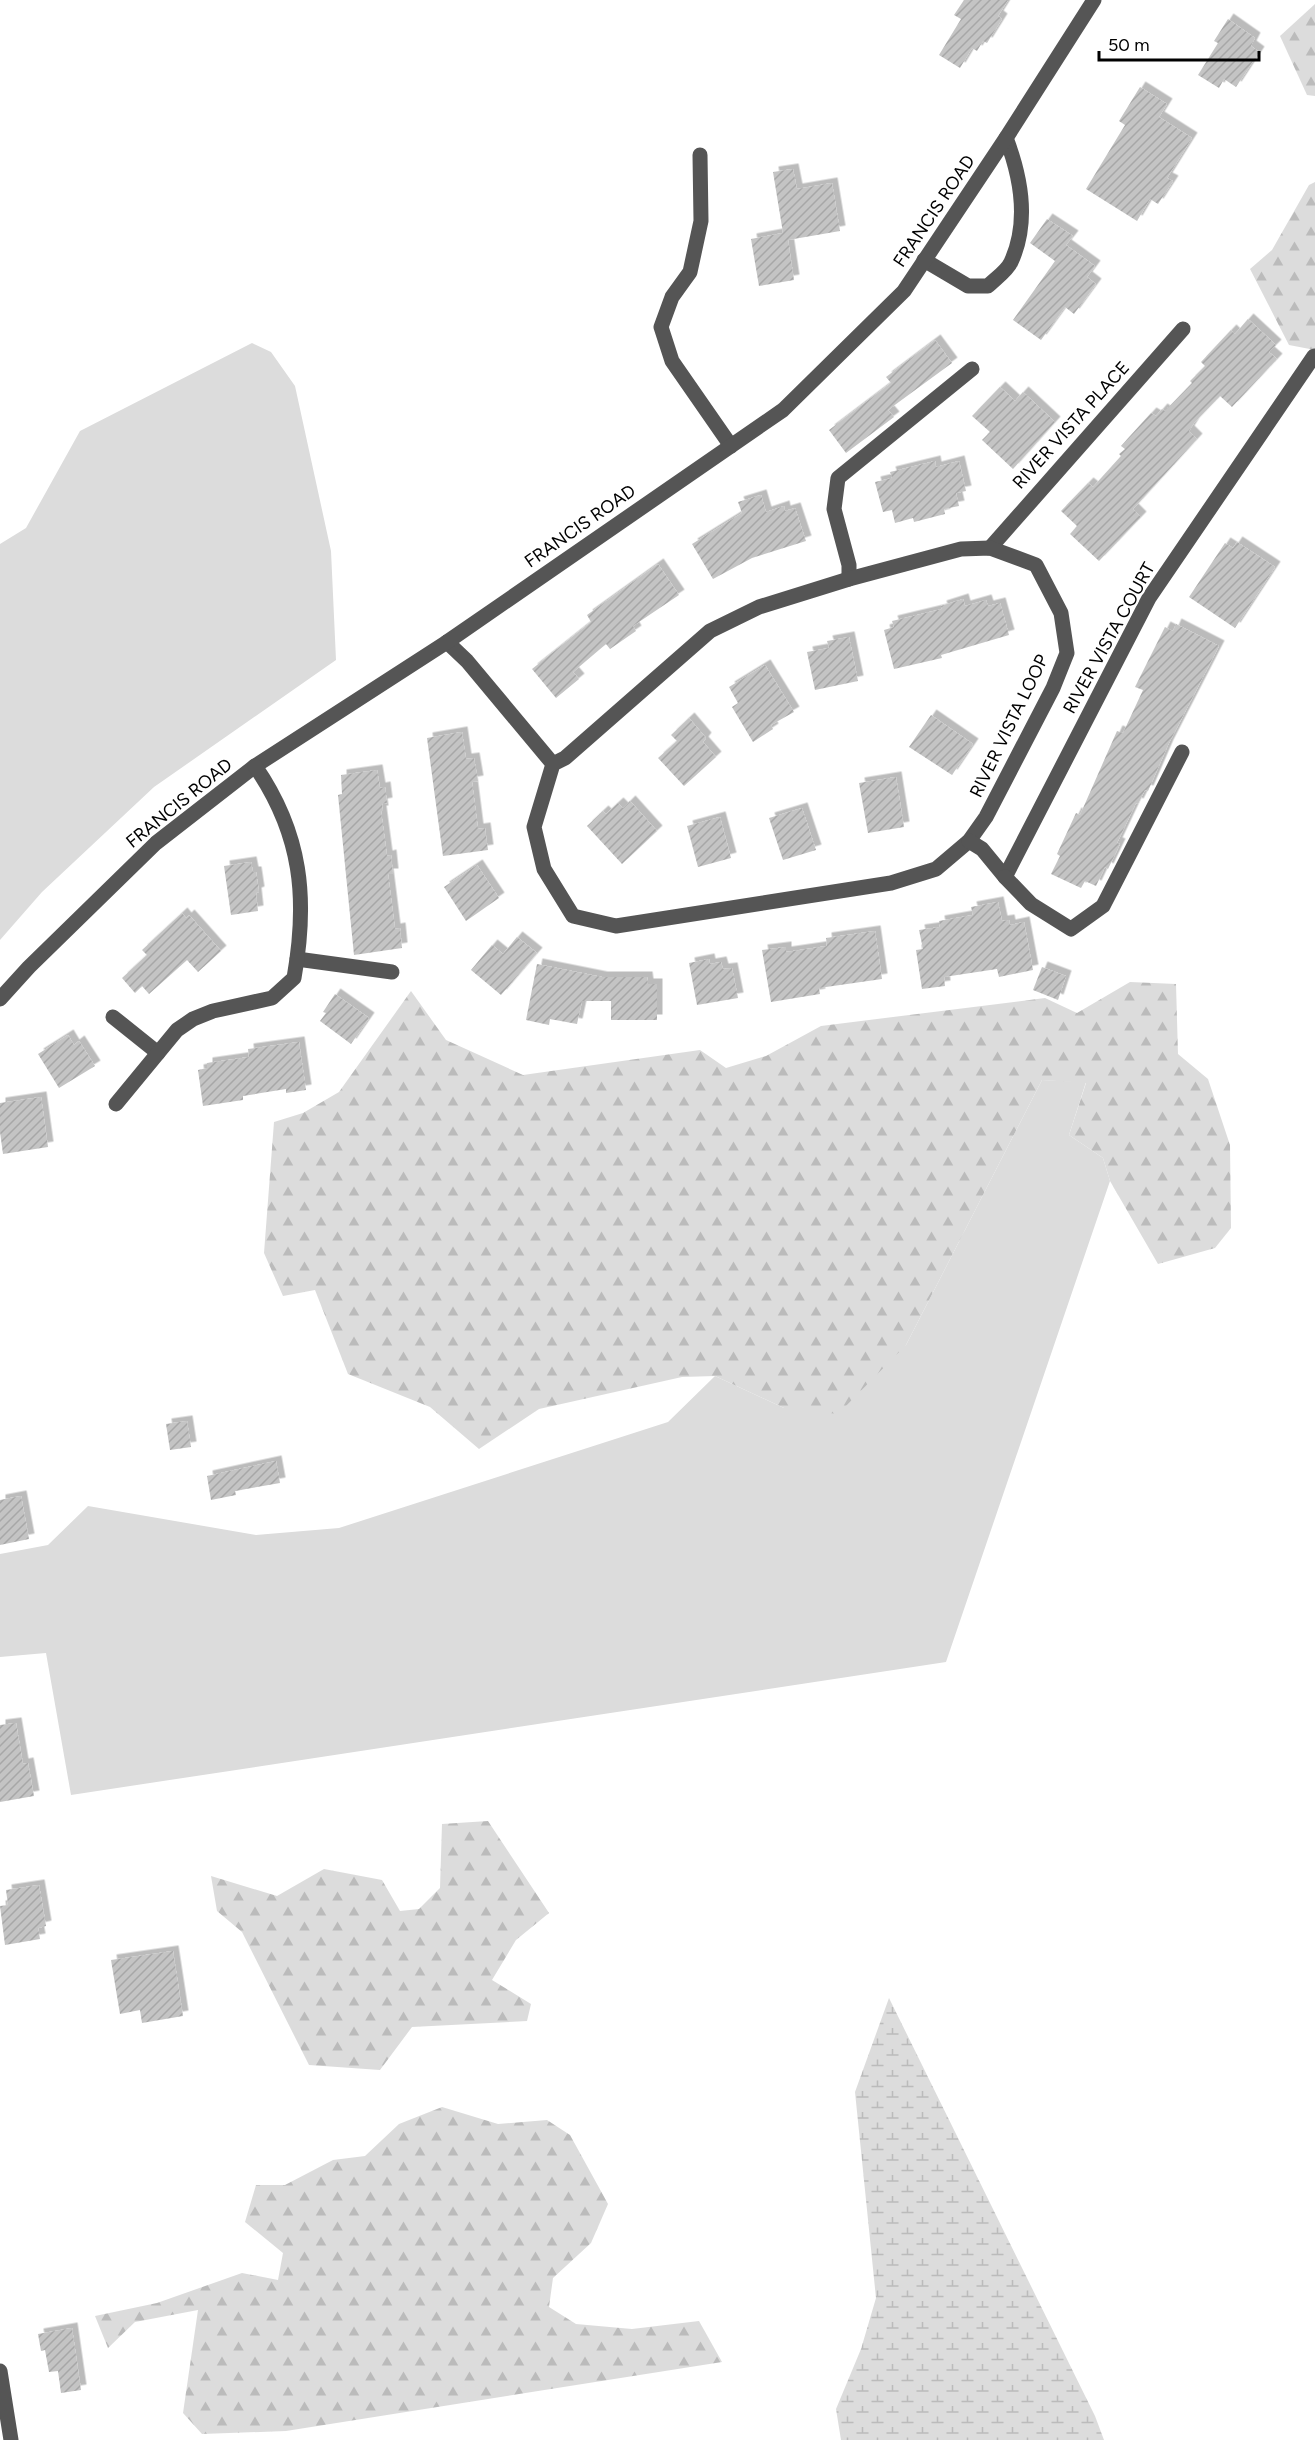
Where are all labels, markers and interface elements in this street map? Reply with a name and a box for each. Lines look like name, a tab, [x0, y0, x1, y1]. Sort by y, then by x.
scale bar	[1099, 24, 1260, 62]
text: 50 m	[1108, 34, 1150, 56]
street label: FRANCIS ROAD	[888, 151, 980, 271]
street label: RIVER VISTA PLACE	[1008, 357, 1134, 493]
street label: FRANCIS ROAD	[520, 480, 640, 572]
street label: RIVER VISTA COURT	[1058, 558, 1160, 717]
street label: RIVER VISTA LOOP	[965, 651, 1053, 801]
street label: FRANCIS ROAD	[121, 753, 237, 853]

